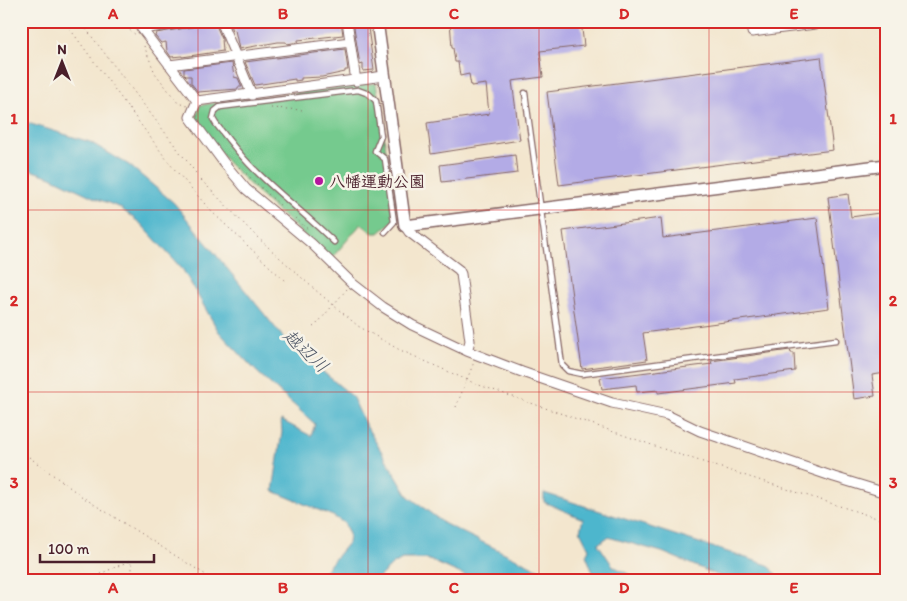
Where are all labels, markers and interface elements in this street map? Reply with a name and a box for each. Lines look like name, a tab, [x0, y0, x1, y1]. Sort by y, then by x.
text: A	[107, 4, 119, 23]
text: B	[278, 4, 289, 23]
text: C	[449, 4, 460, 23]
text: D	[619, 4, 630, 23]
text: E	[790, 4, 799, 23]
north arrow	[38, 38, 88, 88]
text: N	[57, 41, 67, 58]
text: 1	[10, 109, 18, 128]
text: 1	[889, 109, 897, 128]
place label: 八幡運動公園	[329, 172, 425, 191]
marker: 八幡運動公園	[313, 175, 325, 187]
text: 2	[10, 291, 19, 310]
text: 2	[889, 291, 898, 310]
water label: 越辺川	[278, 324, 333, 377]
text: 3	[10, 473, 19, 492]
text: 3	[889, 473, 898, 492]
scale bar	[40, 531, 154, 563]
text: 100 m	[48, 540, 90, 558]
text: A	[107, 578, 119, 597]
text: B	[278, 578, 289, 597]
text: C	[449, 578, 460, 597]
text: D	[619, 578, 630, 597]
text: E	[790, 578, 799, 597]

